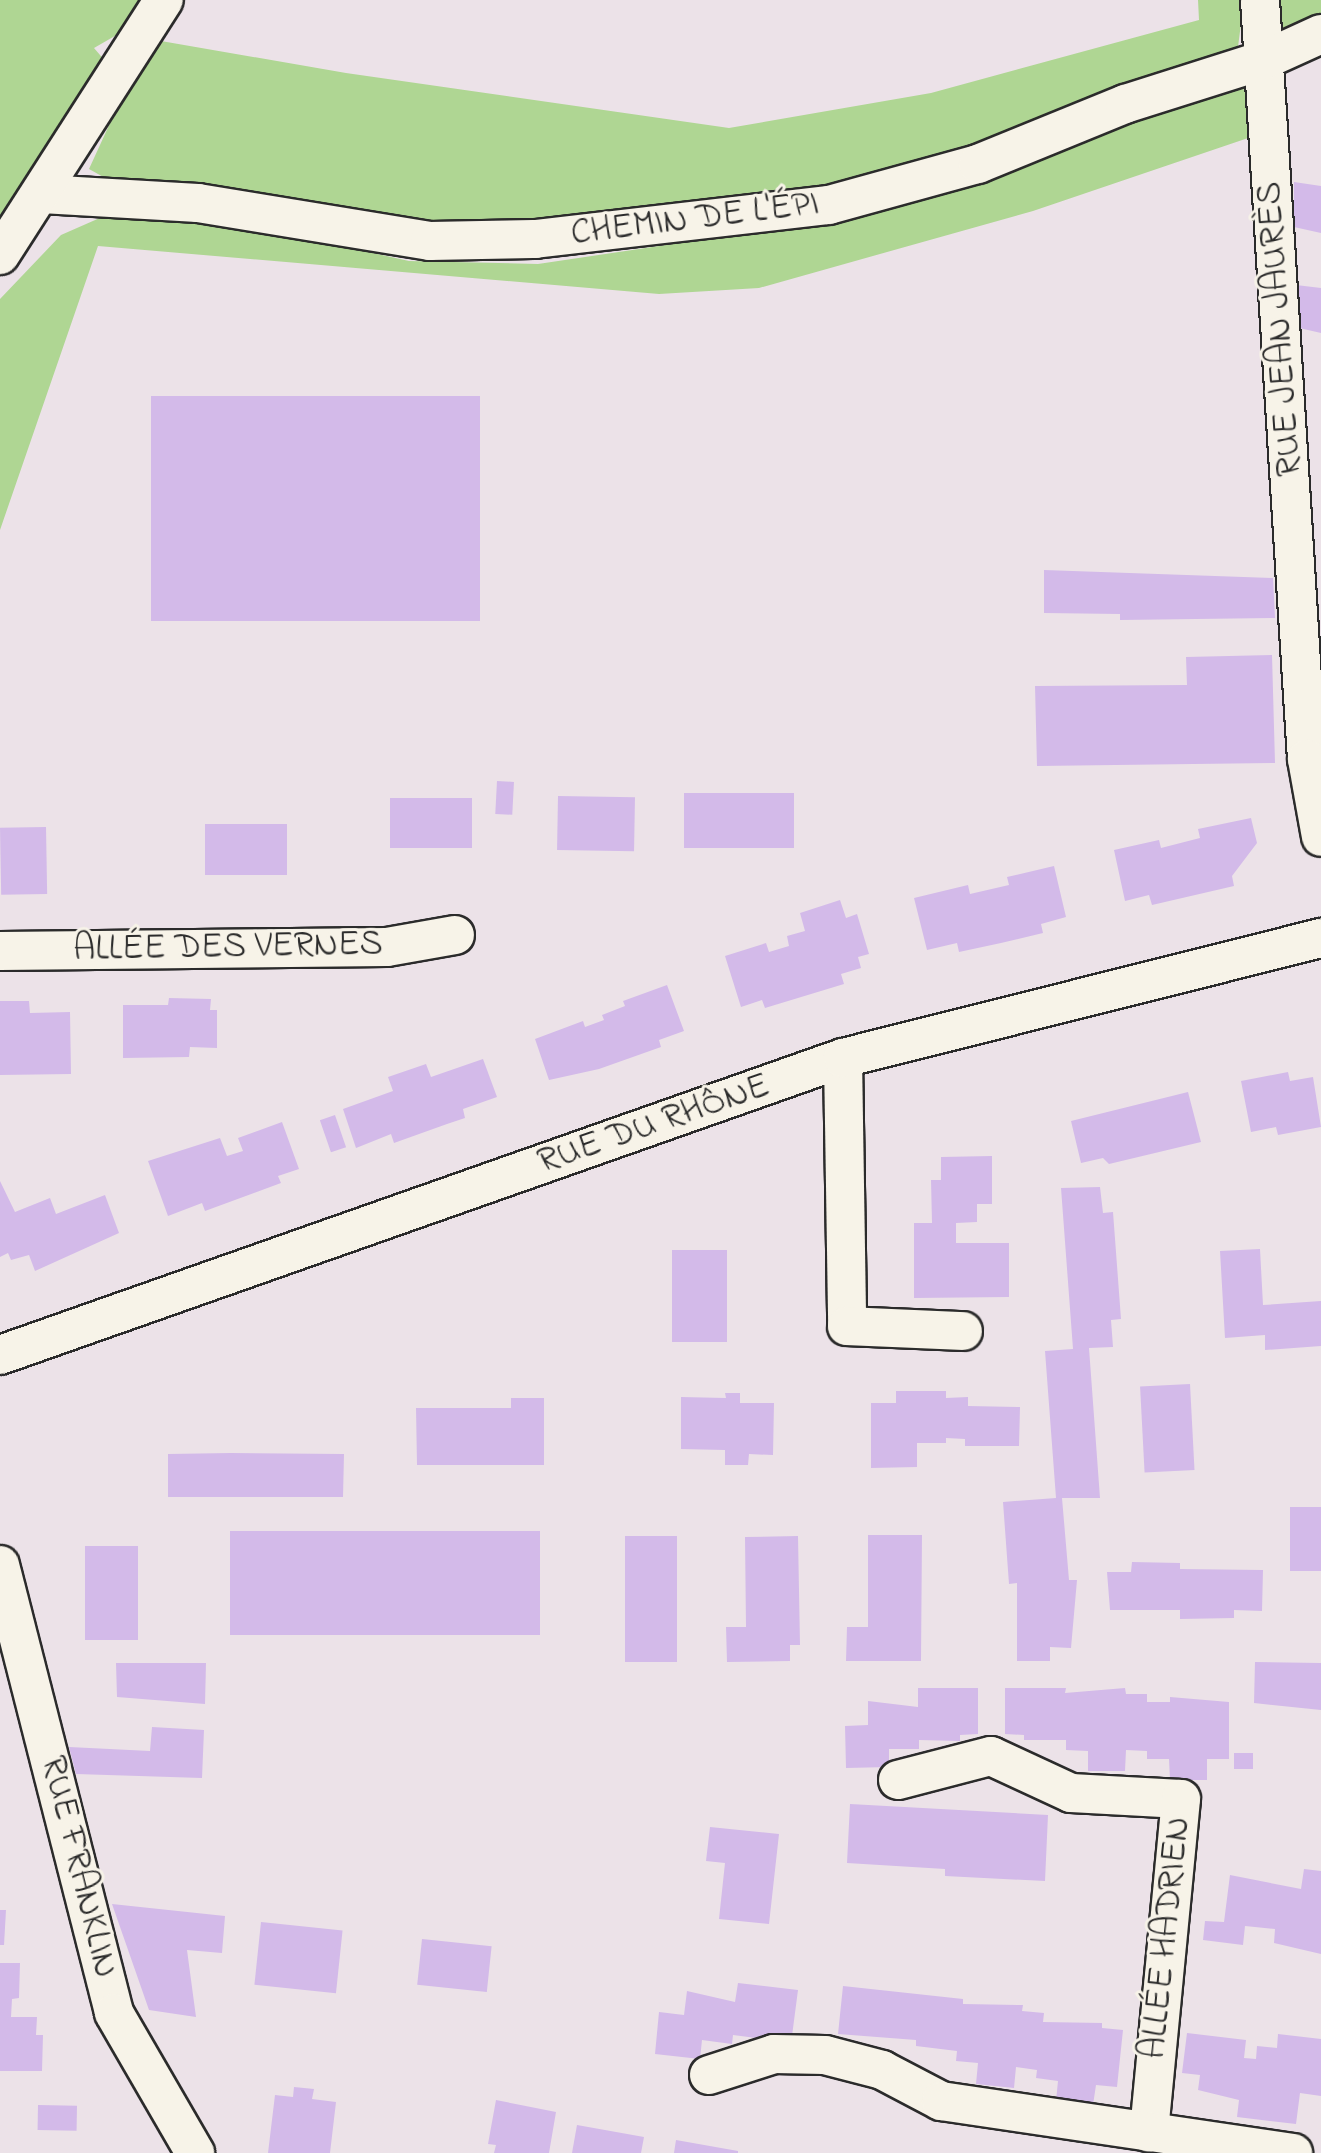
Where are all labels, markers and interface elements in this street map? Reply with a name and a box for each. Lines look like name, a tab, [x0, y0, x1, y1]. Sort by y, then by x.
street label: RUE JEAN JAURÈS	[1249, 180, 1313, 478]
street label: CHEMIN DE L'ÉPI	[569, 183, 821, 257]
street label: ALLÉE DES VERNES	[73, 924, 383, 972]
street label: RUE DU RHÔNE	[532, 1065, 776, 1185]
street label: RUE FRANKLIN	[30, 1752, 126, 1982]
street label: ALLÉE HADRIEN	[1133, 1815, 1201, 2061]

